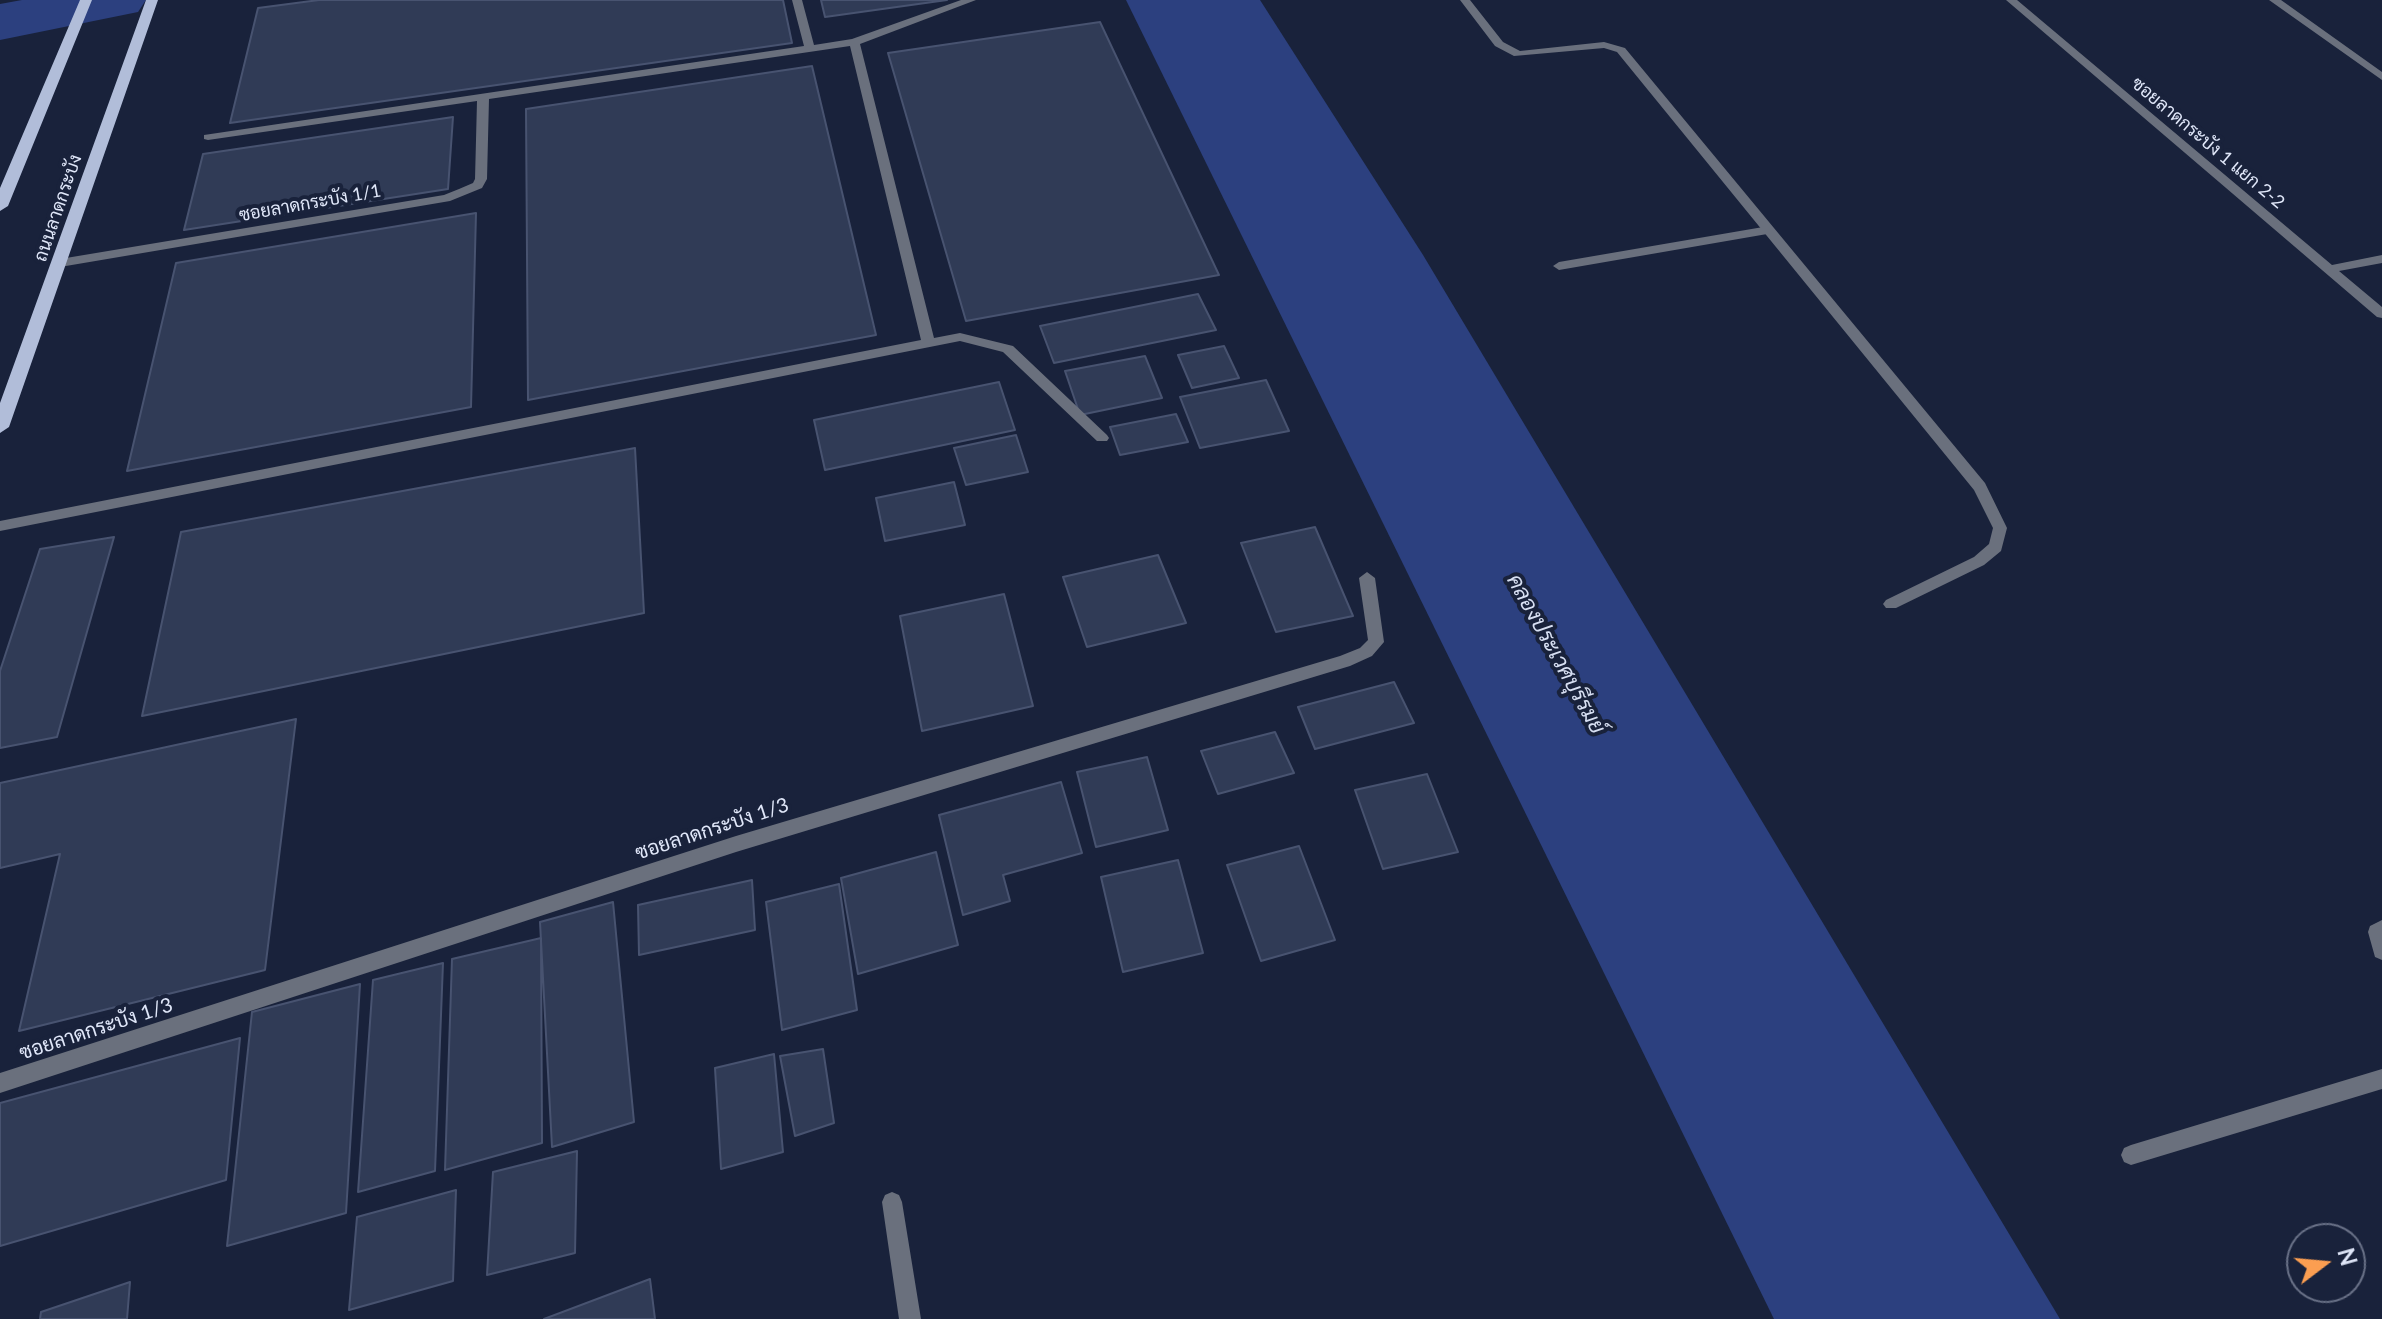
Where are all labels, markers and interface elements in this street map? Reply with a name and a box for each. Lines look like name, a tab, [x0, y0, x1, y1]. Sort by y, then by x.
street label: ซอยลาดกระบัง 1 แยก 2-2	[2127, 73, 2289, 213]
street label: ถนนลาดกระบัง	[30, 152, 86, 264]
street label: ซอยลาดกระบัง 1/1	[237, 180, 383, 226]
water label: คลองประเวศบุรีรมย์	[1501, 569, 1611, 739]
street label: ซอยลาดกระบัง 1/3	[632, 793, 792, 865]
street label: ซอยลาดกระบัง 1/3	[16, 993, 176, 1065]
north arrow	[2286, 1223, 2366, 1303]
text: N	[2332, 1245, 2363, 1269]

